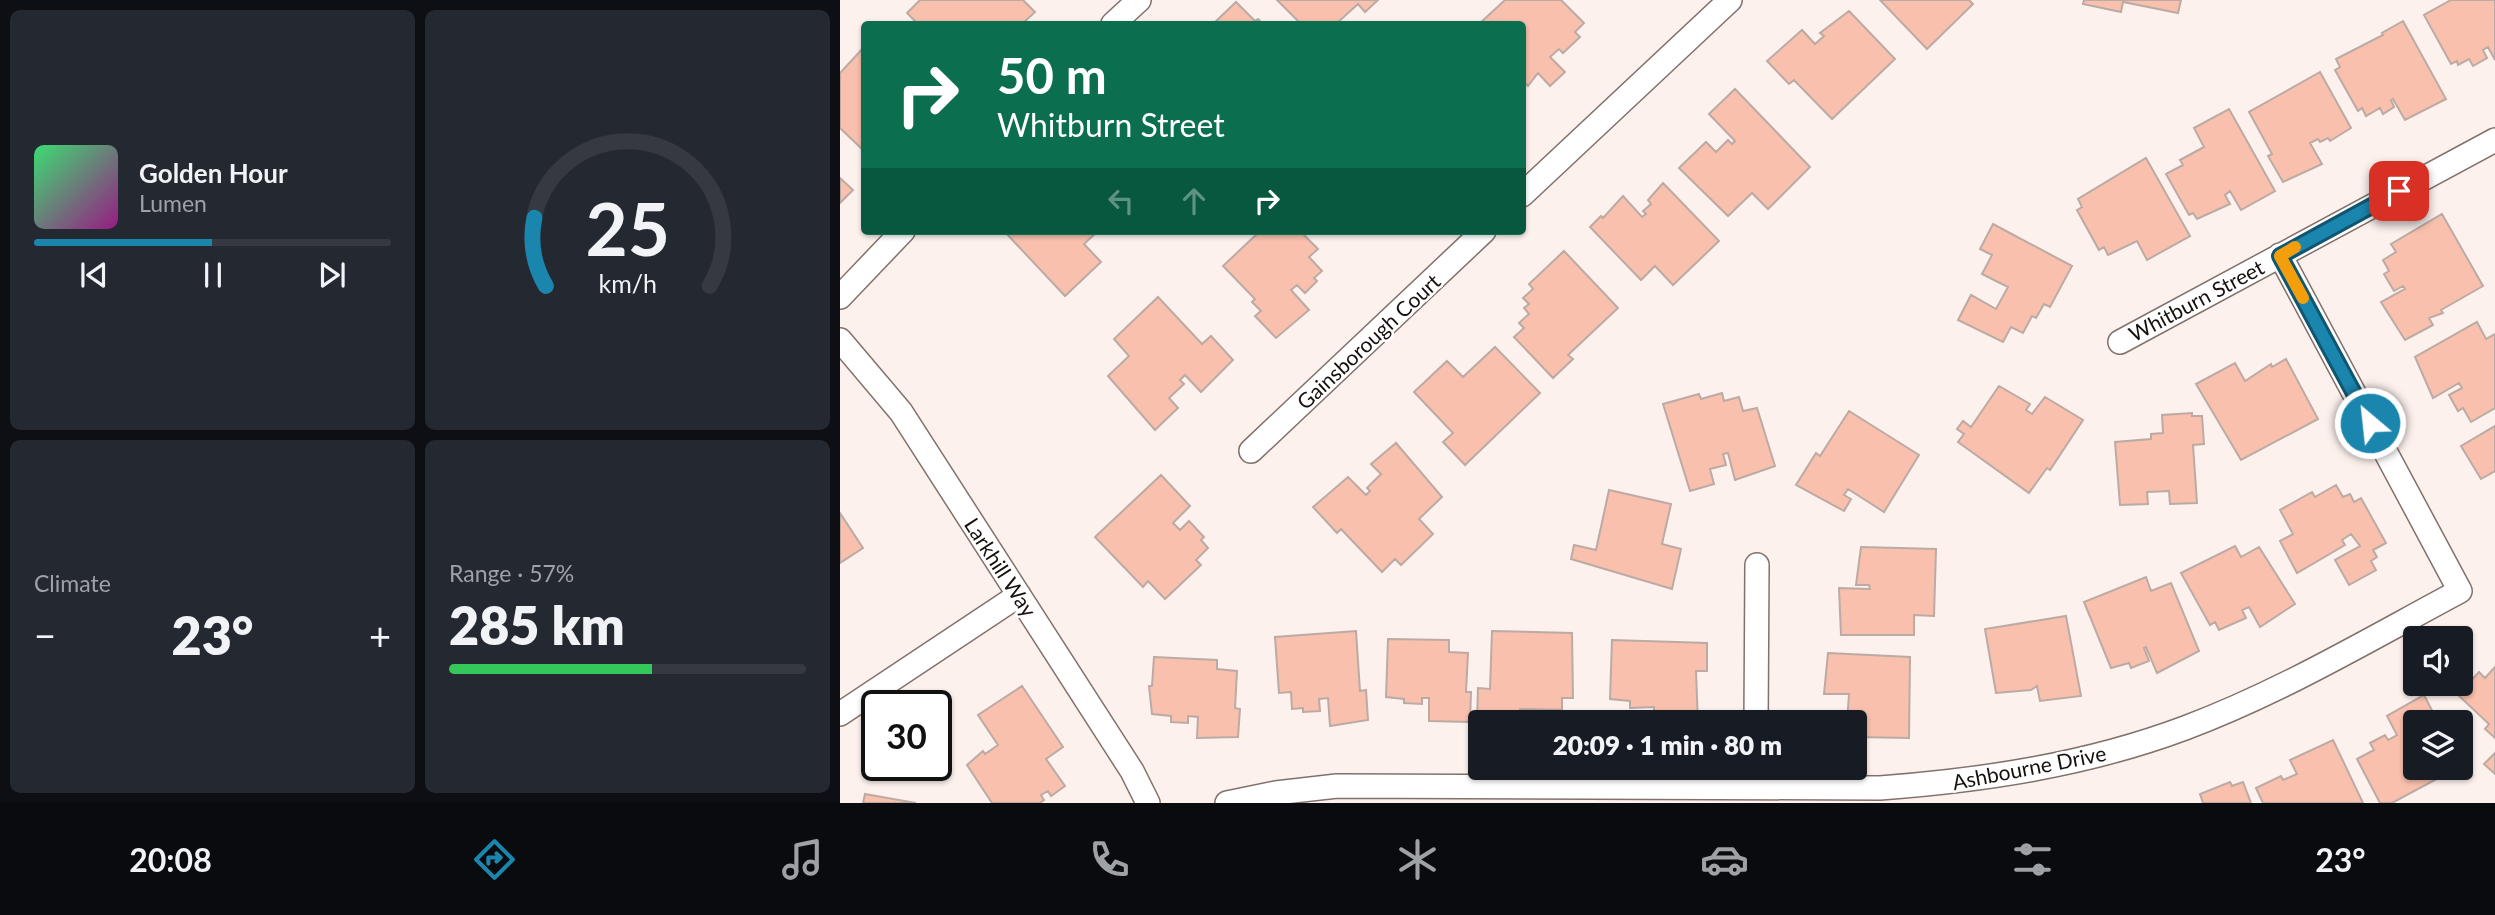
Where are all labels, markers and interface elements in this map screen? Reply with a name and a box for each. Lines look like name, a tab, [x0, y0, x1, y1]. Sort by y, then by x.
text: 50 m	[997, 46, 1107, 104]
icon: right	[882, 49, 973, 140]
text: Whitburn Street	[997, 105, 1225, 144]
text: Golden Hour	[139, 157, 288, 189]
pin	[2369, 161, 2429, 221]
icon: arrive	[2380, 172, 2418, 210]
icon: left	[1102, 182, 1140, 220]
icon: ahead	[1175, 182, 1213, 220]
icon: right	[1248, 182, 1286, 220]
text: 25	[585, 184, 670, 272]
text: Lumen	[139, 189, 207, 217]
street label: Whitburn Street	[2124, 254, 2268, 346]
icon: previous	[75, 256, 113, 294]
icon: pause	[194, 256, 232, 294]
icon: next	[313, 256, 351, 294]
text: km/h	[598, 268, 657, 298]
street label: Gainsborough Court	[1291, 268, 1445, 414]
position arrow	[2333, 386, 2407, 460]
street label: Larkhill Way	[960, 513, 1042, 621]
text: Range · 57%	[449, 559, 574, 587]
text: Climate	[34, 569, 111, 597]
text: 285 km	[449, 594, 625, 656]
text: 23°	[172, 604, 253, 666]
text: −	[34, 612, 56, 658]
text: +	[369, 612, 391, 658]
map controls	[2403, 626, 2473, 780]
button: sound	[2403, 626, 2473, 696]
speed limit sign: 30	[861, 690, 952, 781]
button: layers	[2403, 710, 2473, 780]
text: 20:09 · 1 min · 80 m	[1553, 729, 1782, 761]
street label: Ashbourne Drive	[1950, 740, 2108, 794]
icon: directions	[470, 835, 519, 884]
icon: music	[778, 835, 827, 884]
icon: phone	[1085, 835, 1134, 884]
icon: climate	[1393, 835, 1442, 884]
icon: car	[1700, 835, 1749, 884]
icon: filters	[2008, 835, 2057, 884]
text: 20:08	[129, 840, 212, 879]
text: 23°	[2315, 840, 2366, 879]

